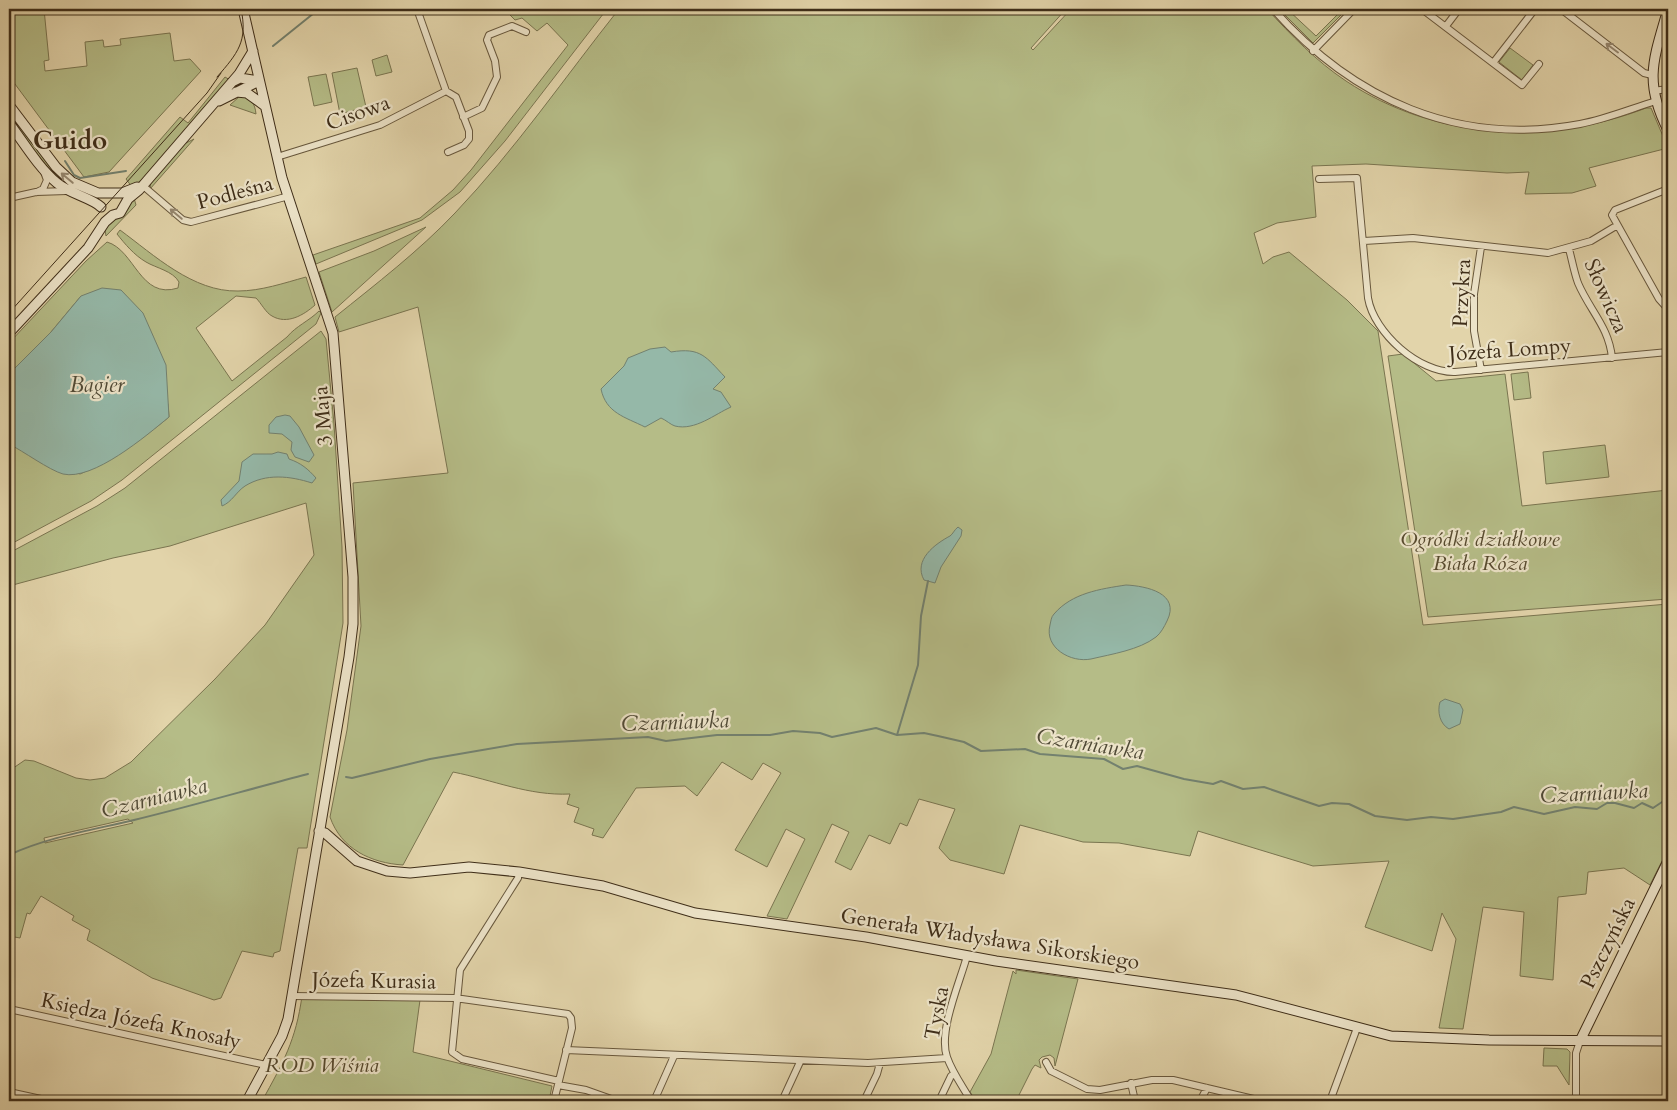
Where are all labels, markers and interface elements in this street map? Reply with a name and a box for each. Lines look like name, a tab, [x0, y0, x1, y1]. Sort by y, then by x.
one-way arrow	[1605, 43, 1619, 53]
street label: Cisowa	[322, 88, 394, 138]
district label: Guido	[33, 123, 107, 158]
street label: Podleśna	[194, 169, 276, 217]
one-way arrow	[61, 172, 74, 183]
one-way arrow	[169, 208, 182, 219]
street label: Słowicza	[1577, 254, 1635, 338]
street label: Przykra	[1446, 258, 1478, 328]
street label: Józefa Lompy	[1445, 331, 1572, 369]
water label: Bagier	[70, 370, 125, 400]
street label: 3 Maja	[306, 385, 340, 447]
park label: Ogródki działkowe Biała Róza	[1400, 525, 1561, 578]
water label: Czarniawka	[620, 705, 730, 739]
water label: Czarniawka	[1034, 721, 1146, 767]
water label: Czarniawka	[98, 770, 210, 826]
water label: Czarniawka	[1539, 775, 1649, 811]
street label: Pszczyńska	[1573, 893, 1643, 993]
street label: Generała Władysława Sikorskiego	[838, 901, 1142, 977]
street label: Józefa Kurasia	[309, 965, 436, 997]
street label: Tyska	[918, 984, 956, 1042]
street label: Księdza Józefa Knosały	[38, 986, 244, 1056]
park label: ROD Wiśnia	[265, 1051, 379, 1080]

